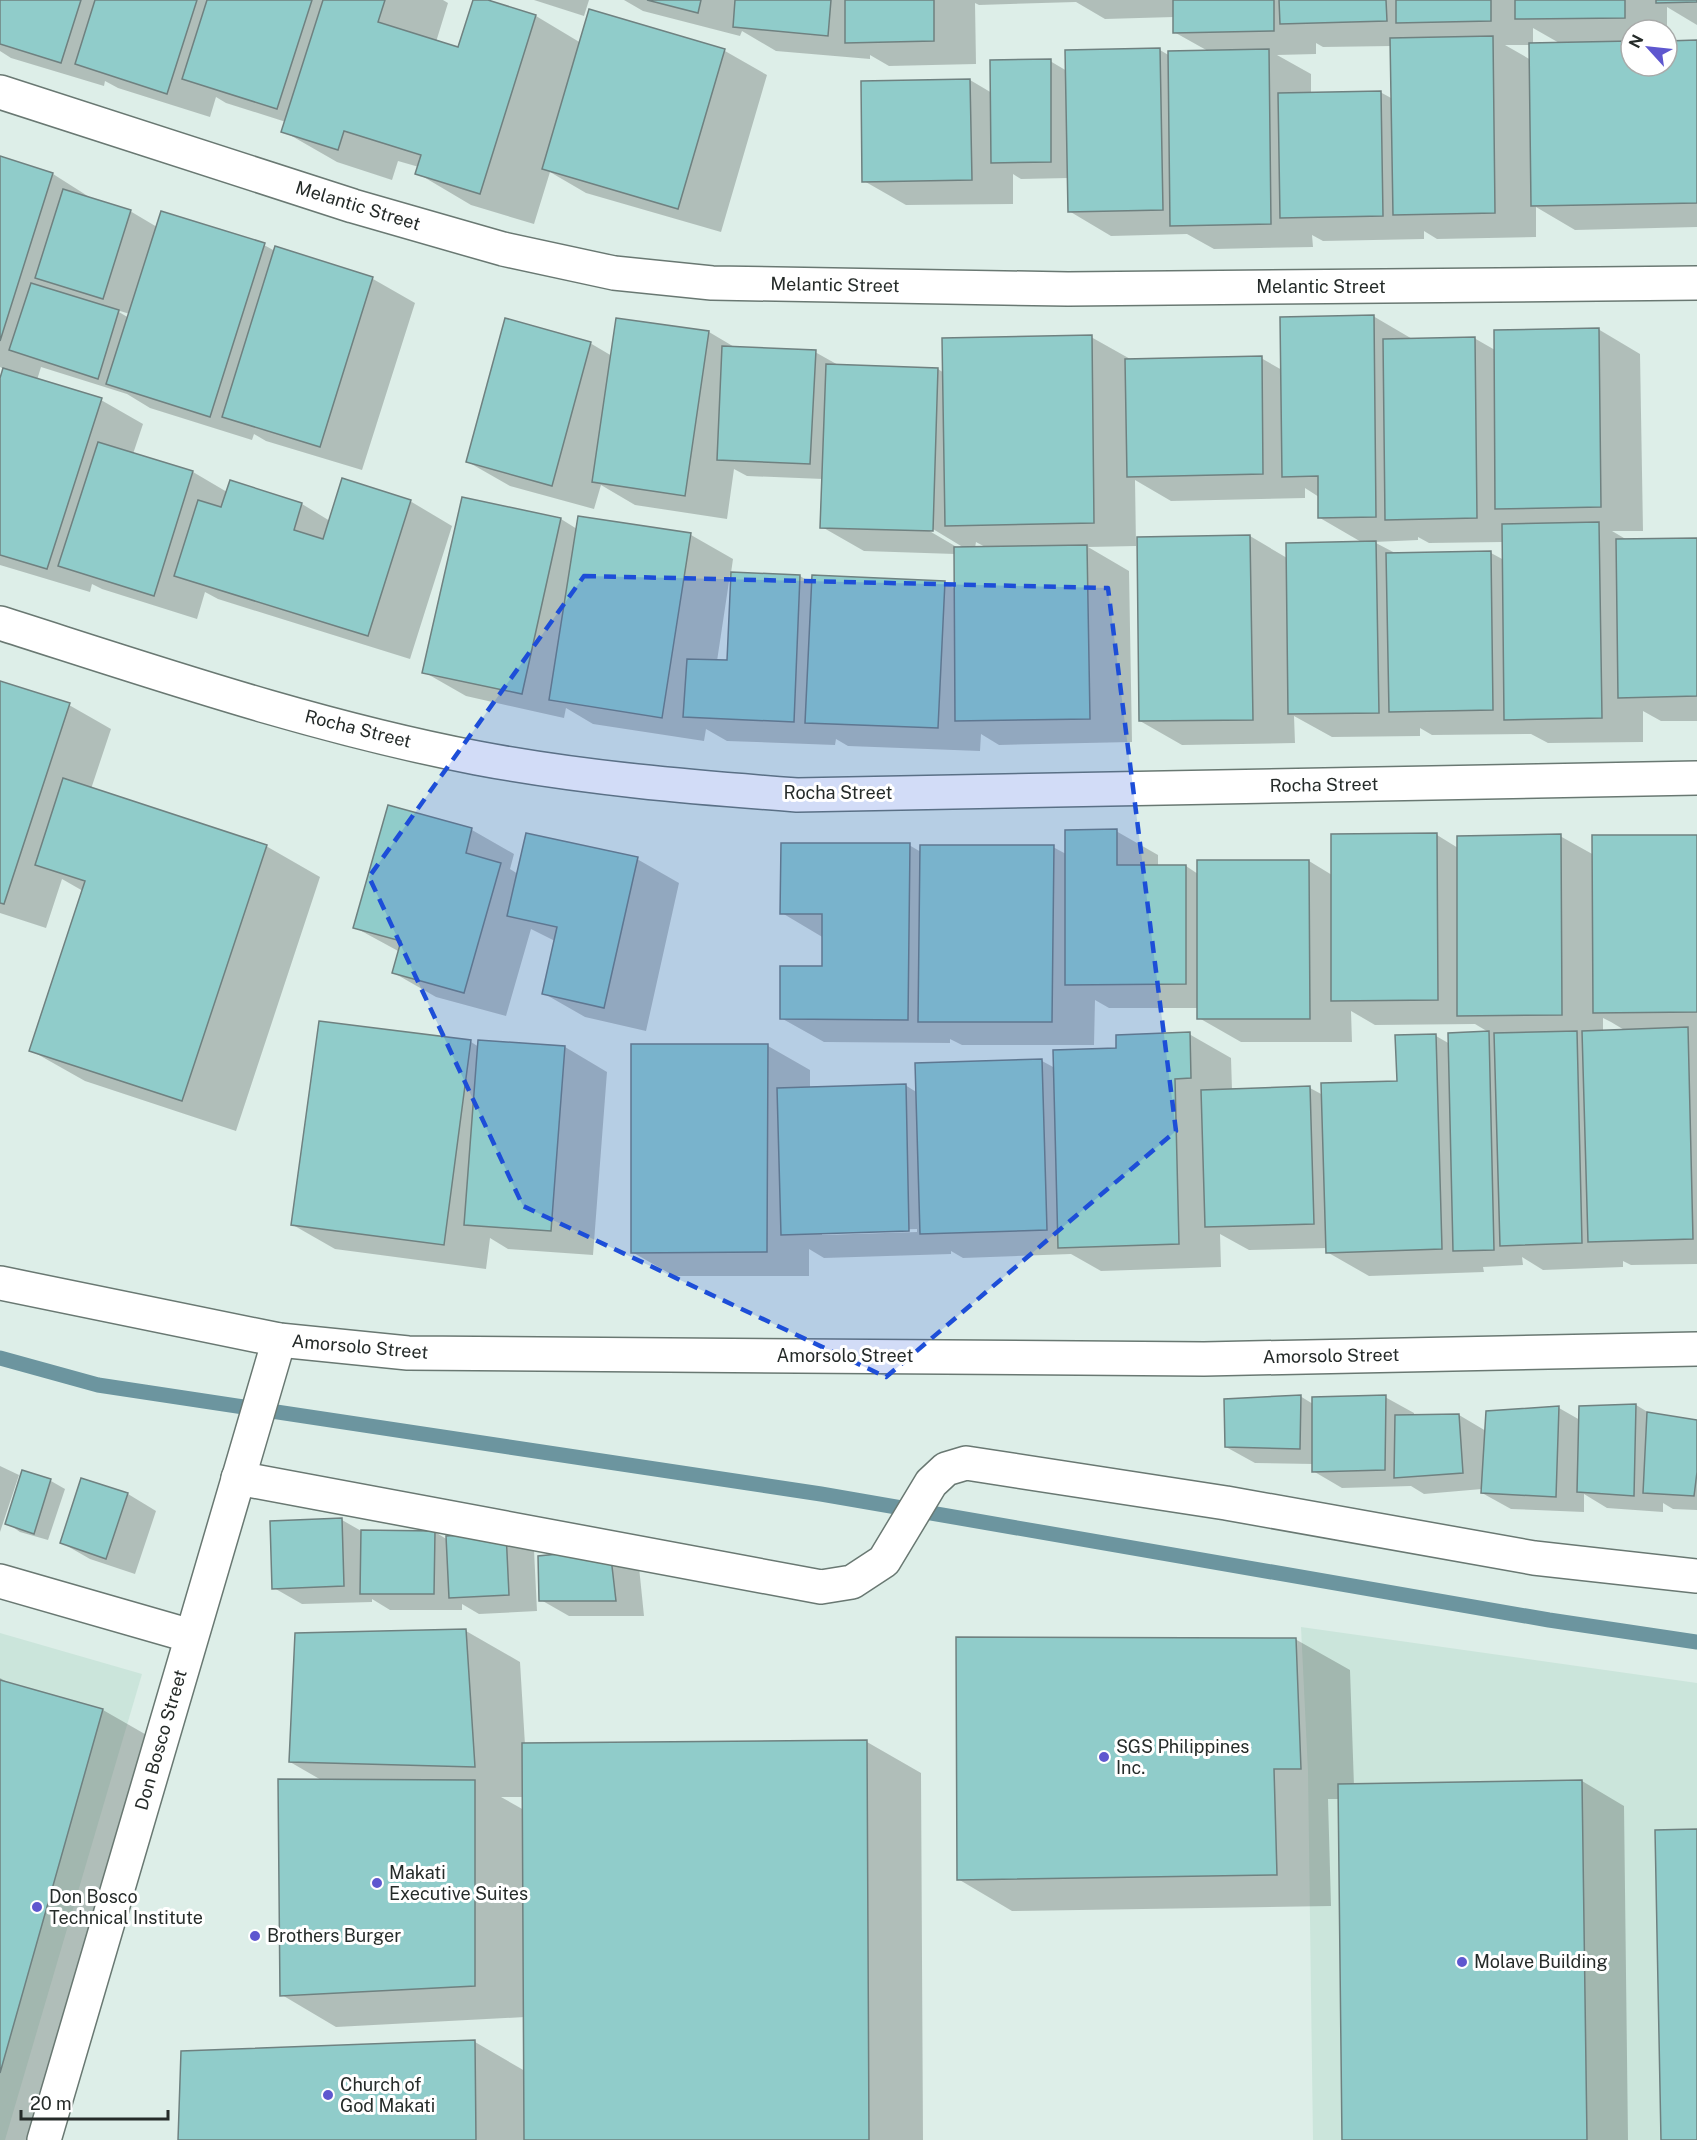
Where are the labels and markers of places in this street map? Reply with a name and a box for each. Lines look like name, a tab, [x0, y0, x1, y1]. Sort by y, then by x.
place label: SGS Philippines Inc.	[1116, 1736, 1249, 1778]
marker: SGS Philippines Inc.	[1097, 1750, 1111, 1764]
place label: Makati Executive Suites	[389, 1862, 528, 1904]
marker: Makati Executive Suites	[370, 1876, 384, 1890]
place label: Don Bosco Technical Institute	[49, 1886, 203, 1928]
marker: Don Bosco Technical Institute	[30, 1900, 44, 1914]
place label: Brothers Burger	[267, 1925, 401, 1946]
marker: Brothers Burger	[248, 1929, 262, 1943]
place label: Molave Building	[1474, 1951, 1608, 1972]
marker: Molave Building	[1455, 1955, 1469, 1969]
place label: Church of God Makati	[340, 2074, 435, 2116]
marker: Church of God Makati	[321, 2088, 335, 2102]

